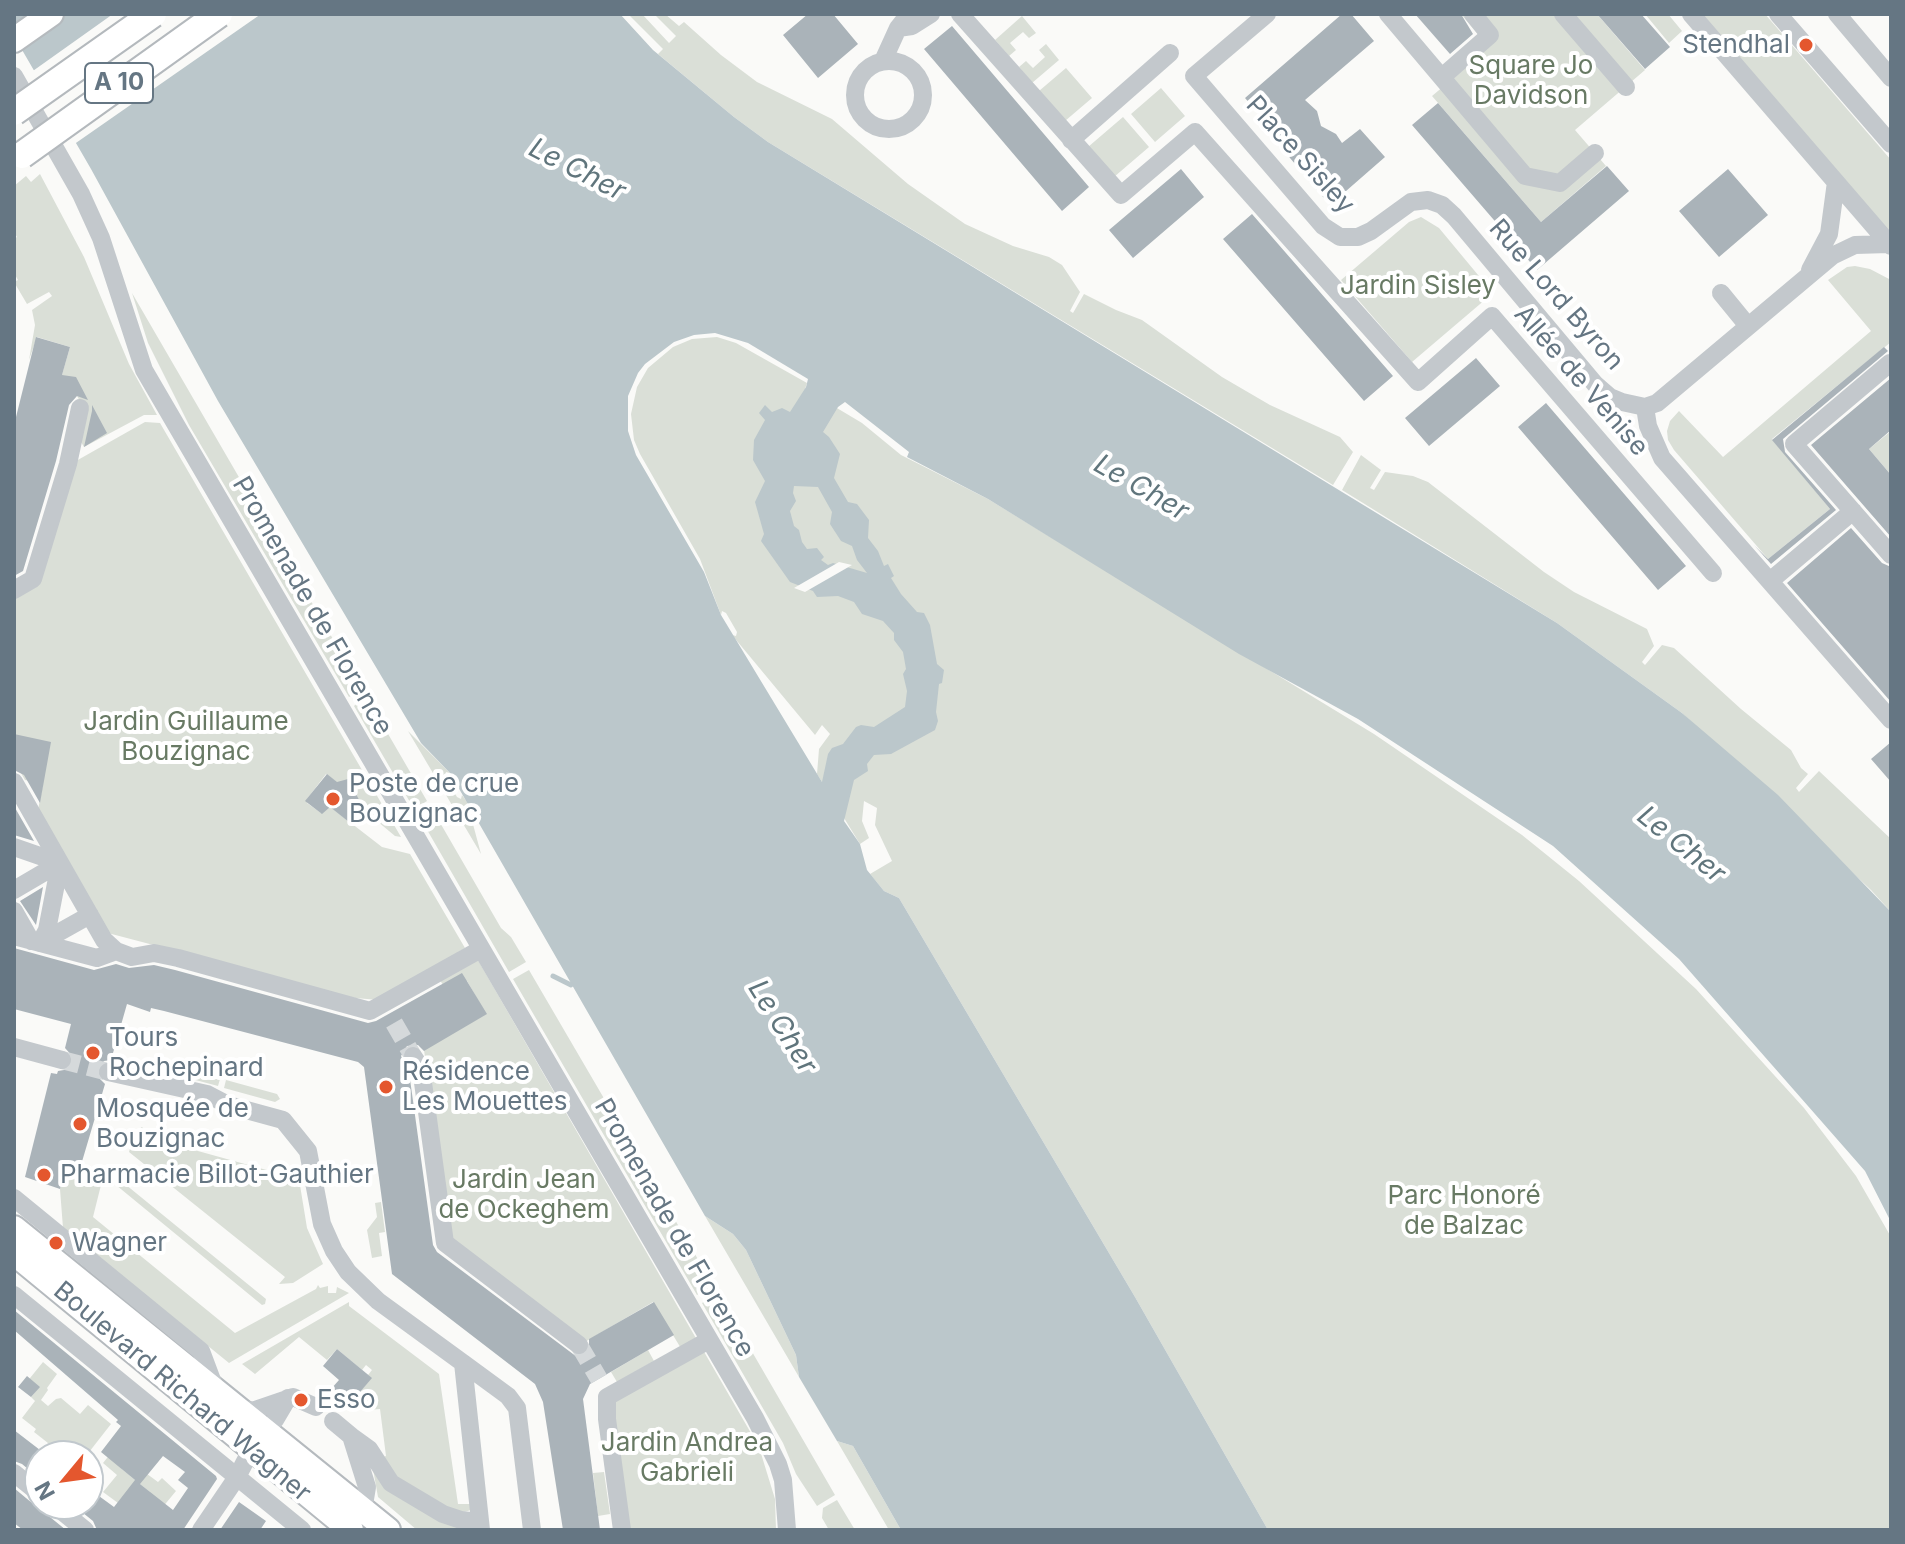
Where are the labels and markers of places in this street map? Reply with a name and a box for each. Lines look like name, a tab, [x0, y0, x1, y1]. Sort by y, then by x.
place label: Stendhal	[1682, 29, 1790, 61]
marker: Stendhal	[1797, 36, 1815, 54]
place label: Poste de crue Bouzignac	[349, 768, 519, 830]
marker: Poste de crue Bouzignac	[324, 790, 342, 808]
place label: Tours Rochepinard	[109, 1022, 264, 1084]
marker: Tours Rochepinard	[84, 1044, 102, 1062]
place label: Résidence Les Mouettes	[402, 1056, 568, 1118]
marker: Résidence Les Mouettes	[377, 1078, 395, 1096]
place label: Mosquée de Bouzignac	[96, 1093, 249, 1154]
marker: Mosquée de Bouzignac	[71, 1115, 89, 1133]
place label: Pharmacie Billot-Gauthier	[60, 1159, 374, 1191]
marker: Pharmacie Billot-Gauthier	[35, 1166, 53, 1184]
place label: Wagner	[72, 1227, 167, 1259]
marker: Wagner	[47, 1234, 65, 1252]
place label: Esso	[317, 1384, 376, 1416]
marker: Esso	[292, 1391, 310, 1409]

